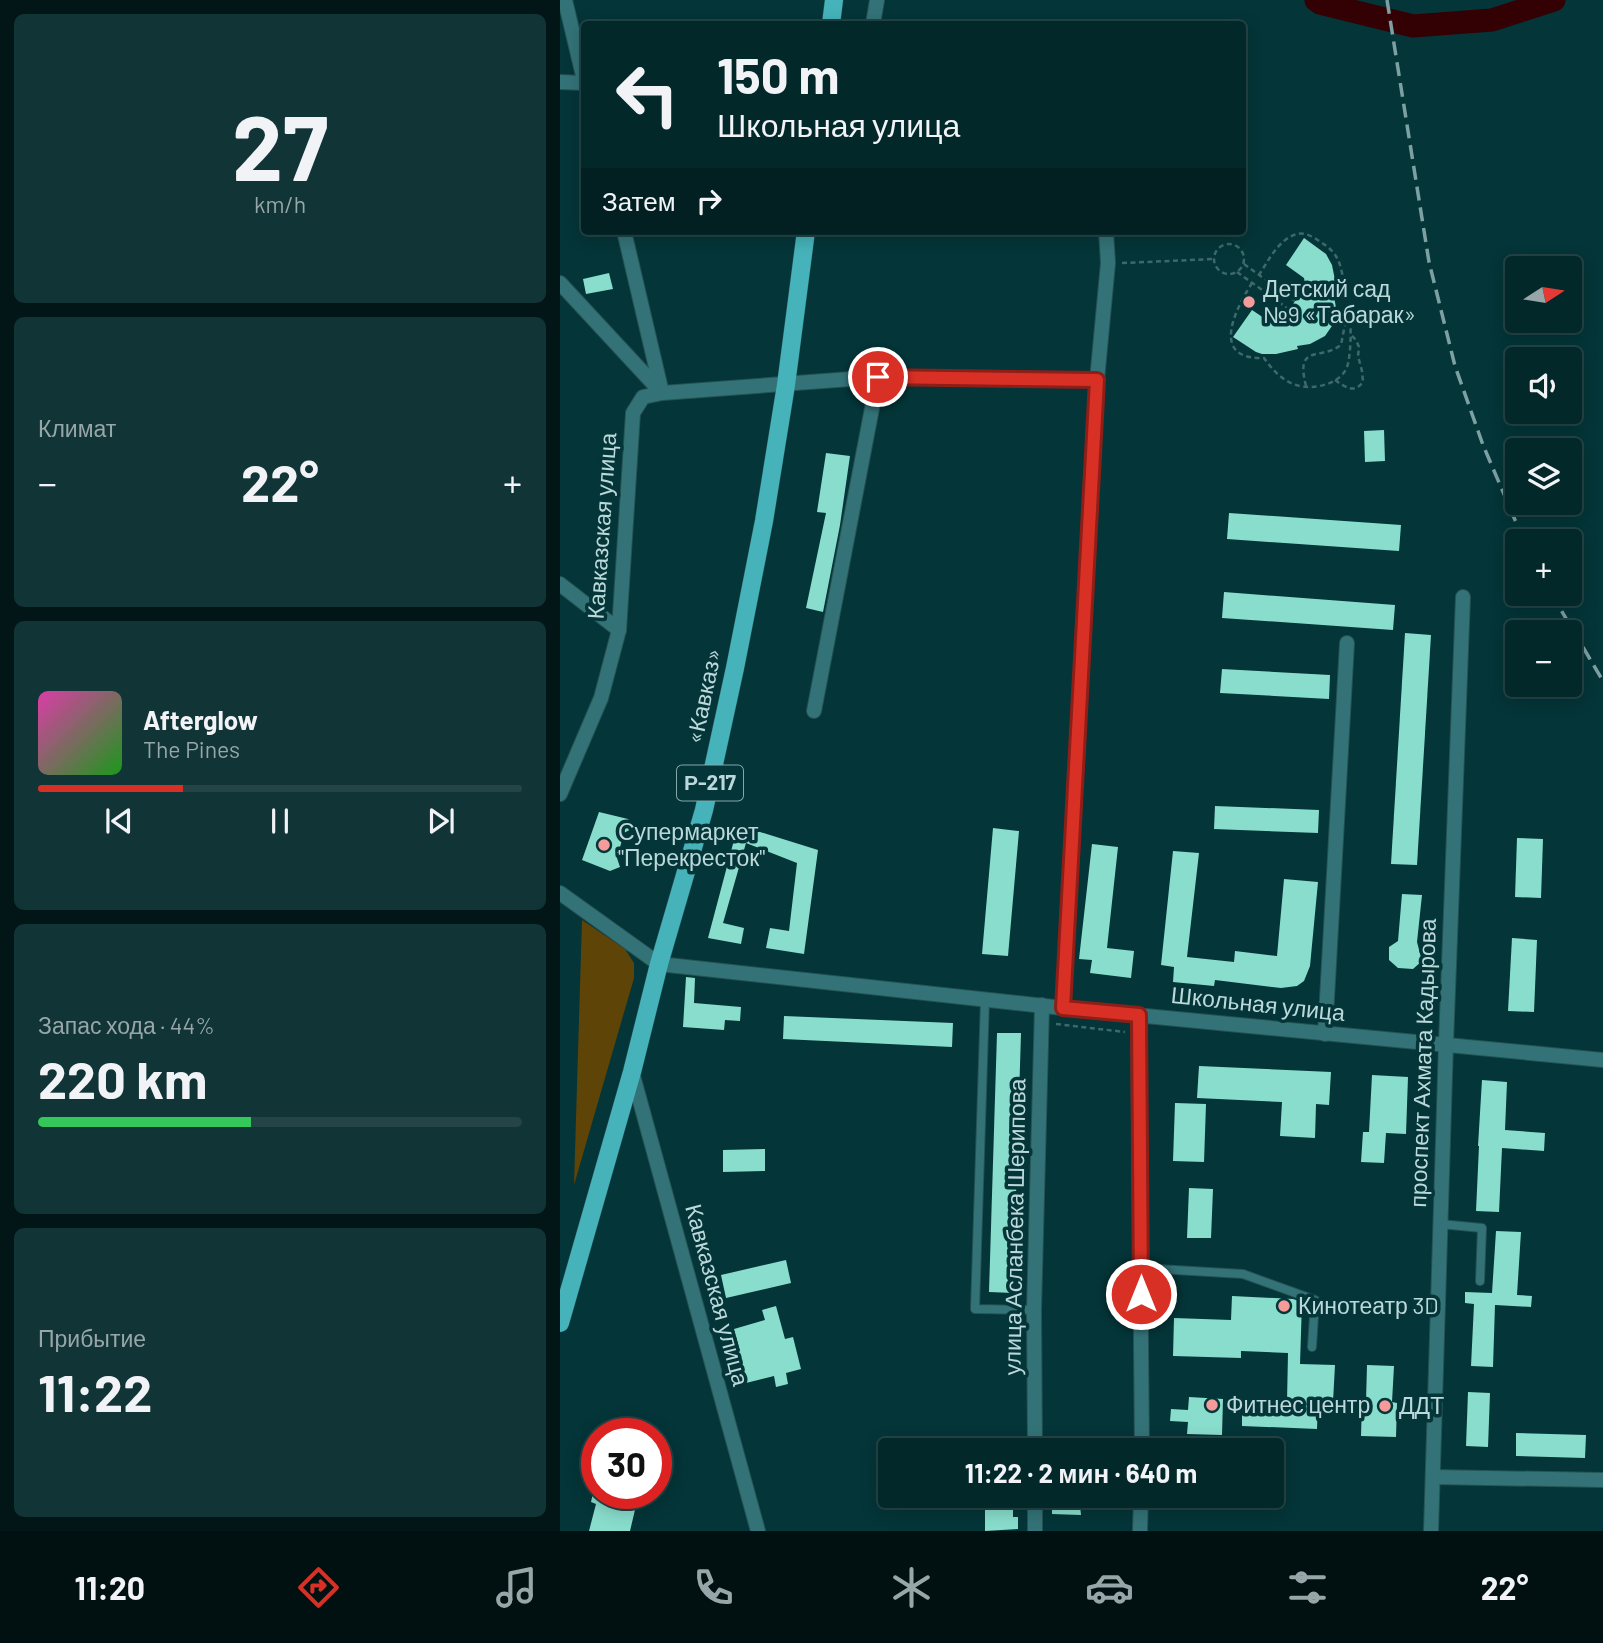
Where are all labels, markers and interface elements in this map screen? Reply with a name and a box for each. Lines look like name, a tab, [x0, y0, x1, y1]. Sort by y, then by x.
text: 150 m	[717, 45, 839, 104]
icon: left	[602, 49, 693, 140]
text: 27	[232, 90, 328, 199]
text: Школьная улица	[717, 105, 960, 143]
icon: right	[690, 182, 728, 220]
text: Затем	[602, 185, 676, 216]
text: km/h	[254, 190, 306, 218]
north arrow	[1505, 256, 1582, 332]
map controls	[1505, 256, 1582, 697]
place label: Детский сад №9 «Табарак»	[1263, 274, 1416, 328]
marker: Детский сад №9 «Табарак»	[1241, 294, 1257, 310]
pin	[848, 347, 908, 407]
button: sound	[1505, 347, 1582, 424]
icon: arrive	[859, 358, 897, 396]
text: Климат	[38, 414, 116, 442]
street label: Кавказская улица	[581, 432, 622, 620]
button: layers	[1505, 438, 1582, 515]
text: 22°	[241, 450, 319, 512]
text: −	[38, 459, 57, 505]
text: +	[503, 459, 522, 505]
button: +	[1505, 529, 1582, 606]
button: −	[1505, 620, 1582, 697]
street label: «Кавказ»	[679, 645, 727, 746]
text: Afterglow	[143, 704, 258, 735]
text: The Pines	[143, 735, 240, 763]
road number: Р-217	[677, 766, 743, 800]
icon: previous	[100, 802, 138, 840]
icon: pause	[261, 802, 299, 840]
icon: next	[422, 802, 460, 840]
place label: Супермаркет "Перекресток"	[618, 817, 765, 871]
marker: Супермаркет "Перекресток"	[596, 837, 612, 853]
street label: проспект Ахмата Кадырова	[1403, 918, 1441, 1208]
street label: Школьная улица	[1170, 980, 1347, 1026]
text: Запас хода · 44%	[38, 1011, 215, 1039]
text: 220 km	[38, 1047, 207, 1109]
street label: улица Асланбека Шерипова	[997, 1078, 1031, 1376]
street label: Кавказская улица	[680, 1201, 756, 1389]
position arrow	[1104, 1257, 1178, 1331]
place label: Кинотеатр 3D	[1298, 1291, 1439, 1319]
marker: Кинотеатр 3D	[1276, 1298, 1292, 1314]
text: Прибытие	[38, 1324, 146, 1352]
text: 11:22	[38, 1360, 152, 1422]
place label: Фитнес центр	[1226, 1390, 1370, 1418]
place label: ДДТ	[1399, 1391, 1444, 1419]
marker: Фитнес центр	[1204, 1397, 1220, 1413]
marker: ДДТ	[1377, 1398, 1393, 1414]
speed limit sign: 30	[581, 1418, 672, 1509]
text: 11:22 · 2 мин · 640 m	[965, 1457, 1197, 1488]
icon: directions	[294, 1563, 343, 1612]
icon: music	[492, 1563, 541, 1612]
icon: phone	[689, 1563, 738, 1612]
icon: climate	[887, 1563, 936, 1612]
icon: car	[1085, 1563, 1134, 1612]
icon: filters	[1283, 1563, 1332, 1612]
text: 11:20	[74, 1568, 145, 1606]
text: 22°	[1481, 1568, 1529, 1606]

